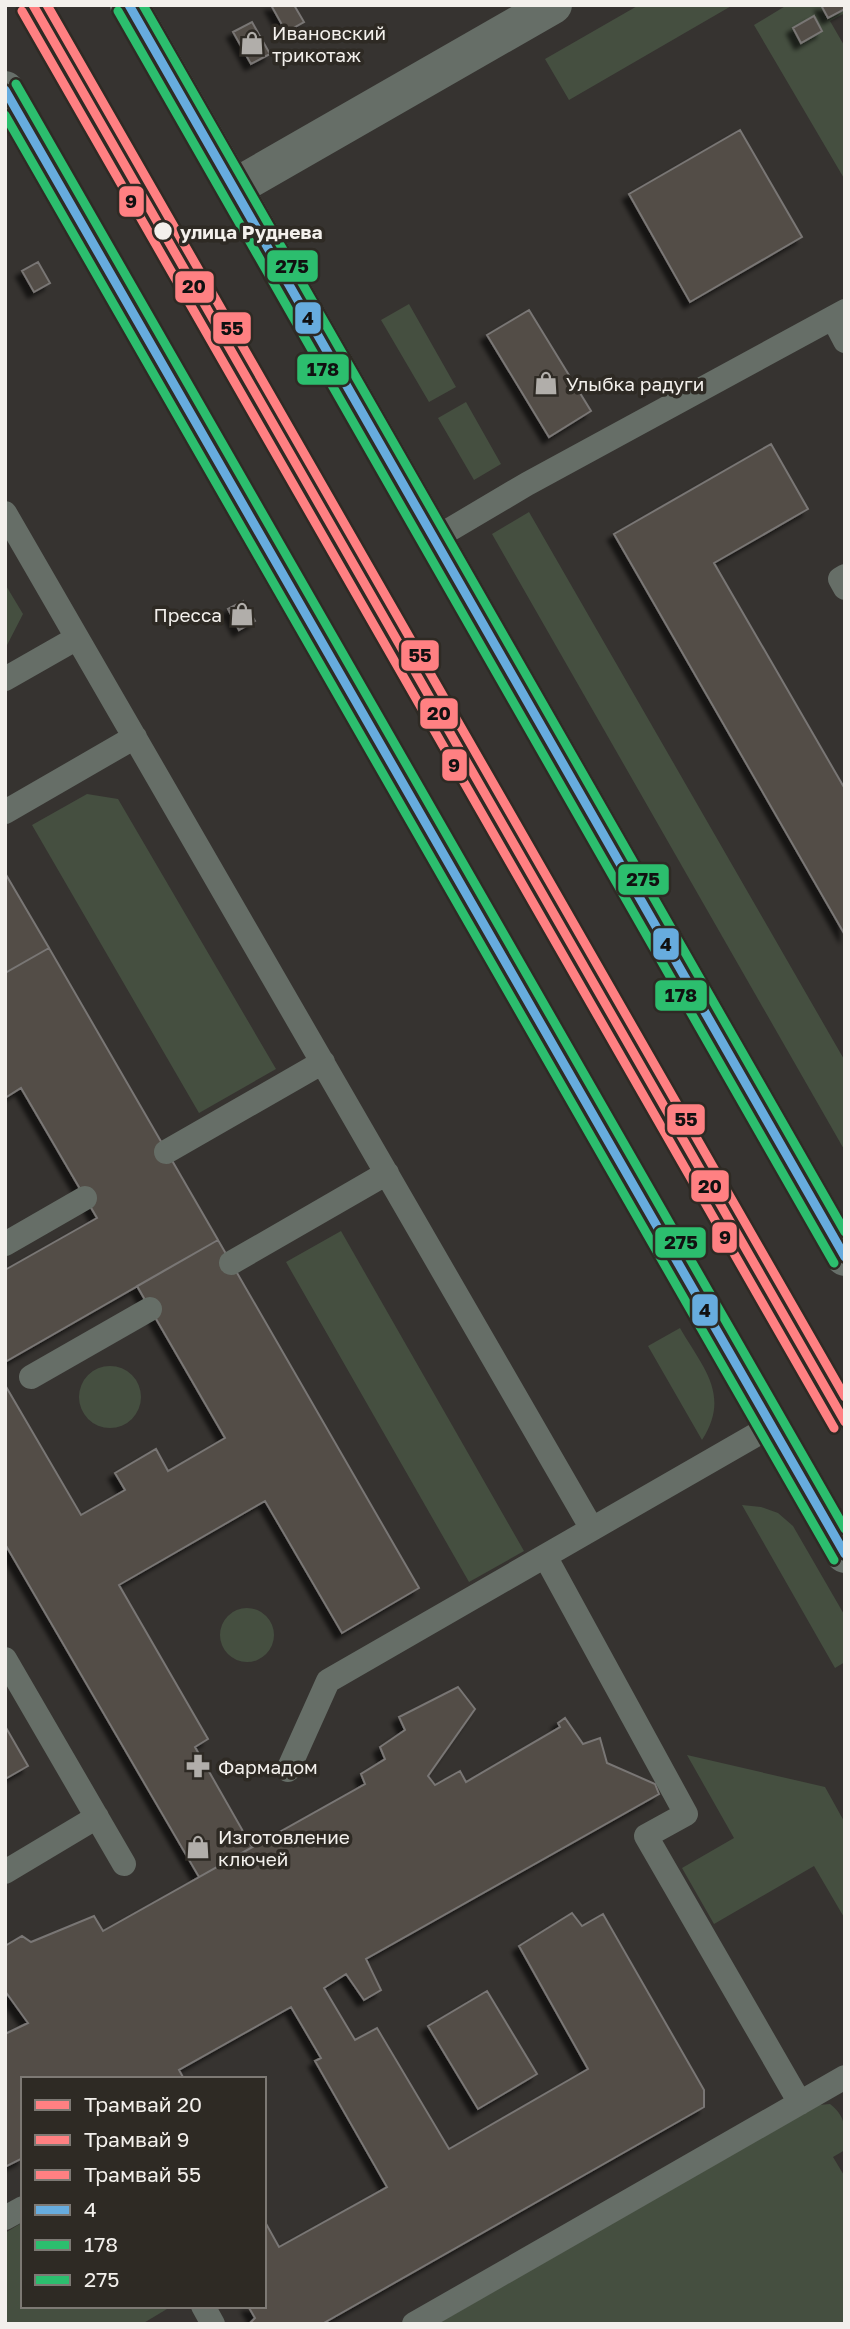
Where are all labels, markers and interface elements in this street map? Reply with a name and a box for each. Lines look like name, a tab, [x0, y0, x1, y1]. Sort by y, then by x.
place label: Ивановский трикотаж	[272, 21, 386, 66]
shop icon: Ивановский трикотаж	[238, 29, 266, 57]
line badge: 9	[118, 185, 145, 218]
text: 9	[125, 189, 137, 212]
marker: улица Руднева	[152, 220, 174, 242]
place label: улица Руднева	[180, 220, 322, 243]
line badge: 275	[266, 249, 319, 283]
text: 275	[275, 254, 309, 277]
line badge: 20	[174, 270, 215, 304]
text: 20	[182, 274, 206, 297]
line badge: 4	[294, 301, 322, 335]
text: 4	[302, 306, 314, 329]
line badge: 55	[212, 311, 252, 345]
text: 55	[220, 316, 244, 339]
line badge: 178	[296, 353, 350, 386]
text: 178	[307, 357, 339, 380]
shop icon: Улыбка радуги	[532, 369, 560, 397]
place label: Улыбка радуги	[566, 372, 704, 395]
shop icon: Пресса	[228, 600, 256, 628]
place label: Пресса	[154, 603, 222, 626]
line badge: 55	[400, 639, 440, 672]
text: 55	[408, 643, 432, 666]
line badge: 20	[419, 697, 459, 730]
text: 20	[427, 701, 451, 724]
line badge: 9	[441, 748, 468, 782]
text: 9	[448, 753, 460, 776]
line badge: 275	[617, 863, 670, 896]
text: 275	[626, 867, 660, 890]
line badge: 4	[652, 927, 680, 961]
text: 4	[660, 932, 672, 955]
line badge: 178	[654, 979, 708, 1012]
text: 178	[665, 983, 697, 1006]
line badge: 55	[666, 1103, 706, 1136]
text: 55	[674, 1107, 698, 1130]
line badge: 20	[690, 1169, 730, 1203]
text: 20	[698, 1174, 722, 1197]
line badge: 9	[711, 1221, 738, 1254]
text: 9	[719, 1225, 731, 1248]
line badge: 275	[654, 1226, 707, 1259]
text: 275	[664, 1230, 698, 1253]
line badge: 4	[691, 1293, 719, 1327]
text: 4	[699, 1298, 711, 1321]
pharmacy icon: Фармадом	[184, 1752, 212, 1780]
place label: Фармадом	[218, 1755, 318, 1778]
place label: Изготовление ключей	[218, 1825, 350, 1870]
shop icon: Изготовление ключей	[184, 1833, 212, 1861]
legend	[21, 2077, 266, 2308]
text: Трамвай 20	[84, 2091, 202, 2117]
text: Трамвай 9	[84, 2126, 190, 2152]
text: Трамвай 55	[84, 2161, 201, 2187]
text: 4	[84, 2196, 97, 2222]
text: 178	[84, 2231, 118, 2257]
text: 275	[84, 2266, 120, 2292]

